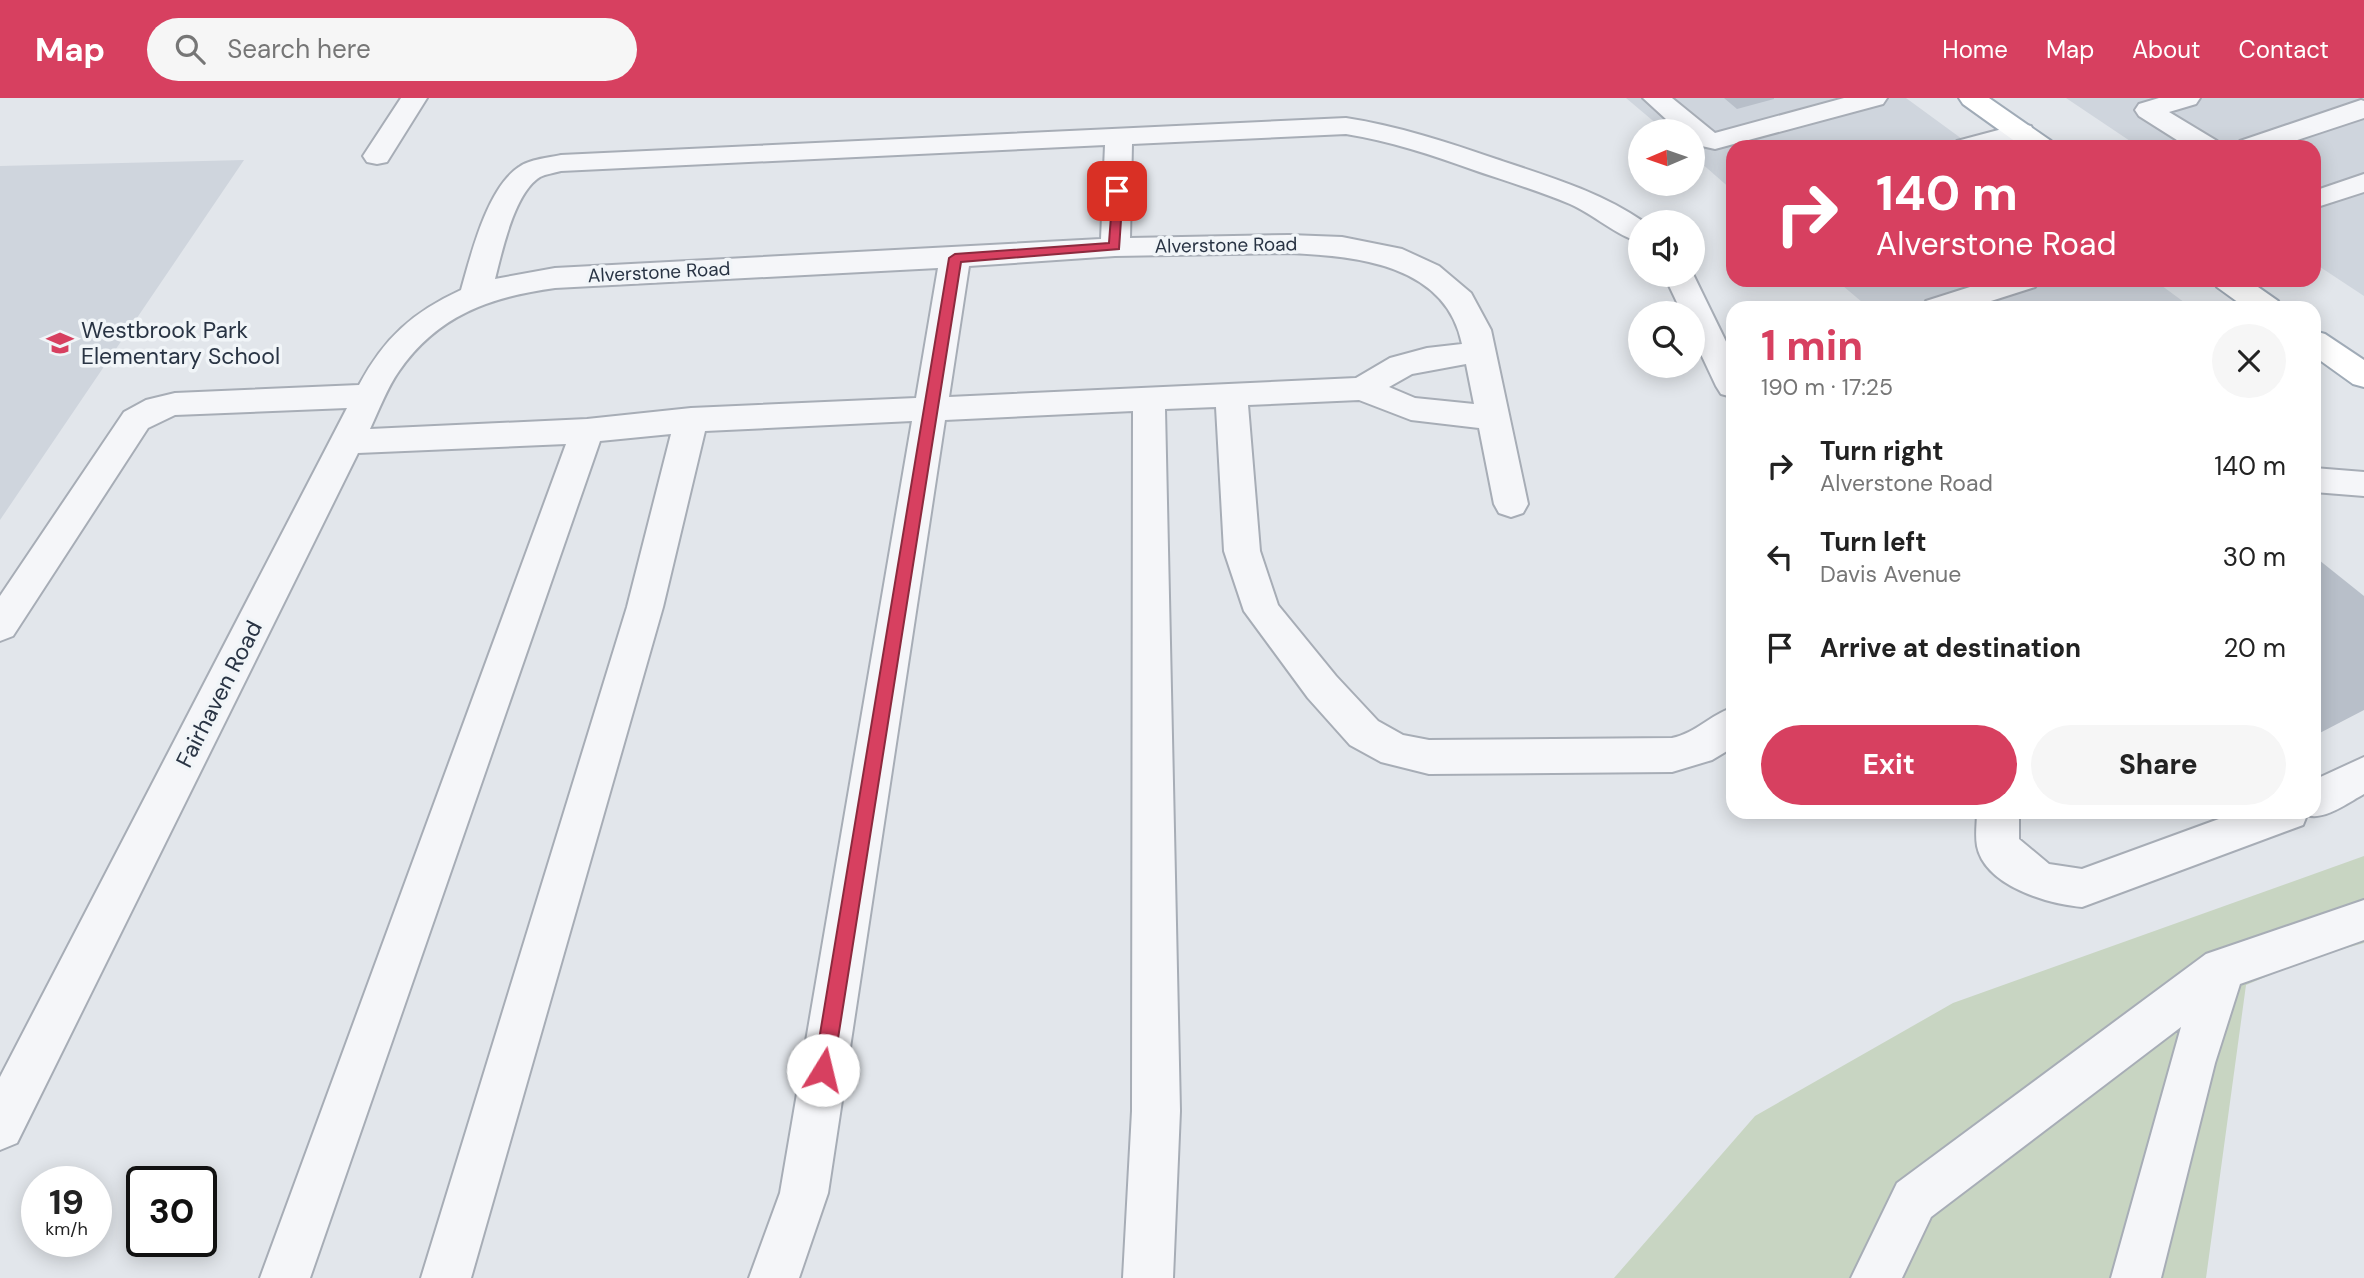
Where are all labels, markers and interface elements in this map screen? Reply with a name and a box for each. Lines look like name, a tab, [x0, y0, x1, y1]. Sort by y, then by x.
search box	[147, 18, 637, 81]
text: Map	[35, 28, 105, 71]
icon: search	[171, 30, 209, 68]
text: Search here	[227, 32, 371, 66]
text: Home	[1942, 34, 2008, 65]
text: Map	[2046, 34, 2094, 65]
text: About	[2132, 34, 2201, 65]
text: Contact	[2239, 34, 2329, 65]
north arrow	[1628, 119, 1704, 196]
map controls	[1628, 119, 1705, 378]
pin	[1087, 161, 1147, 221]
text: 140 m	[1876, 161, 2018, 225]
icon: right	[1761, 168, 1852, 259]
icon: arrive	[1098, 172, 1136, 210]
button: sound	[1628, 210, 1705, 287]
text: Alverstone Road	[1876, 223, 2116, 265]
street label: Alverstone Road	[1154, 231, 1298, 259]
street label: Alverstone Road	[587, 256, 731, 288]
button: search	[1628, 301, 1705, 378]
place label: Westbrook Park Elementary School	[81, 315, 280, 371]
text: 1 min	[1761, 318, 1863, 373]
button: close	[2212, 324, 2286, 398]
school or university icon: Westbrook Park Elementary School	[45, 328, 75, 358]
text: 190 m · 17:25	[1761, 372, 1893, 402]
text: Turn right	[1820, 434, 1944, 468]
icon: right	[1761, 447, 1799, 485]
text: 140 m	[2214, 449, 2286, 483]
text: Alverstone Road	[1820, 468, 1993, 498]
text: Turn left	[1820, 525, 1927, 559]
icon: left	[1761, 538, 1799, 576]
text: 30 m	[2223, 540, 2286, 574]
text: Davis Avenue	[1820, 559, 1961, 589]
street label: Fairhaven Road	[169, 616, 269, 772]
icon: arrive	[1761, 629, 1799, 667]
text: Arrive at destination	[1820, 631, 2081, 665]
text: 20 m	[2223, 631, 2286, 665]
button: Exit	[1761, 725, 2017, 805]
button: Share	[2031, 725, 2286, 805]
position arrow	[786, 1033, 860, 1107]
speed limit sign: 30	[126, 1166, 217, 1257]
text: 19	[49, 1179, 84, 1225]
text: km/h	[45, 1217, 88, 1241]

